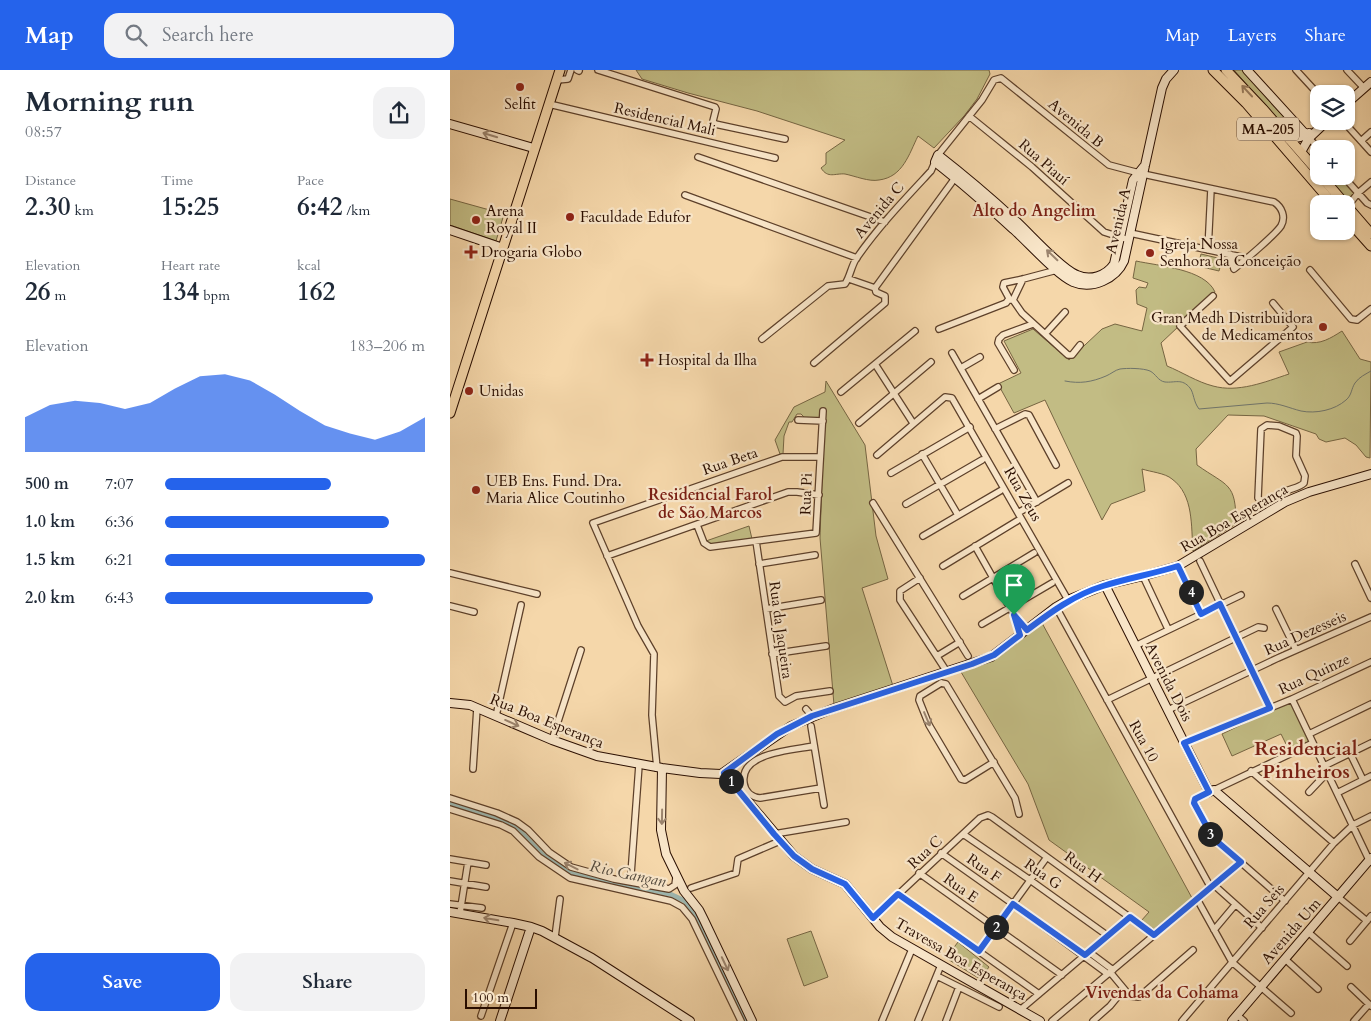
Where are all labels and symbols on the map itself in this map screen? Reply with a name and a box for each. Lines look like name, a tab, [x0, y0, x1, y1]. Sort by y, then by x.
marker: Selfit	[514, 81, 526, 93]
one-way arrow	[1241, 84, 1252, 97]
place label: Selfit	[504, 94, 536, 114]
street label: Avenida B	[1044, 94, 1108, 152]
street label: Residencial Mali	[612, 98, 718, 140]
road number: MA-205	[1237, 118, 1299, 140]
one-way arrow	[482, 130, 498, 140]
street label: Rua Piauí	[1014, 134, 1074, 190]
street label: Avenida C	[850, 178, 908, 242]
street label: Avenida A	[1101, 186, 1135, 256]
district label: Alto do Angelim	[972, 200, 1096, 222]
place label: Arena Royal II	[486, 201, 537, 238]
place label: Faculdade Edufor	[580, 207, 691, 227]
marker: Faculdade Edufor	[564, 211, 576, 223]
marker: Arena Royal II	[470, 214, 482, 226]
place label: Igreja Nossa Senhora da Conceição	[1160, 234, 1301, 271]
place label: Drogaria Globo	[481, 242, 582, 262]
marker: Drogaria Globo	[465, 246, 477, 258]
marker: Igreja Nossa Senhora da Conceição	[1144, 247, 1156, 259]
one-way arrow	[1046, 249, 1058, 261]
place label: Gran Medh Distribuidora de Medicamentos	[1151, 308, 1314, 345]
marker: Gran Medh Distribuidora de Medicamentos	[1317, 321, 1329, 333]
place label: Hospital da Ilha	[658, 350, 758, 370]
marker: Hospital da Ilha	[640, 353, 654, 367]
place label: Unidas	[479, 381, 523, 401]
marker: Unidas	[463, 385, 475, 397]
street label: Rua Beta	[700, 442, 761, 480]
street label: Rua Zeus	[999, 463, 1047, 525]
place label: UEB Ens. Fund. Dra. Maria Alice Coutinho	[486, 471, 625, 508]
street label: Rua Pi	[795, 473, 817, 515]
street label: Rua Boa Esperança	[1177, 479, 1292, 557]
marker: UEB Ens. Fund. Dra. Maria Alice Coutinho	[470, 484, 482, 496]
district label: Residencial Farol de São Marcos	[648, 484, 772, 524]
pin	[993, 564, 1035, 615]
street label: Rua da Jaqueira	[764, 580, 798, 681]
pin: 4	[1178, 580, 1204, 604]
street label: Rua Dezesseis	[1261, 606, 1349, 660]
street label: Avenida Dois	[1141, 639, 1197, 725]
street label: Rua Quinze	[1275, 649, 1353, 699]
street label: Rua Boa Esperança	[487, 689, 607, 753]
one-way arrow	[923, 711, 933, 726]
street label: Rua 10	[1124, 717, 1164, 766]
one-way arrow	[504, 718, 519, 728]
district label: Residencial Pinheiros	[1254, 735, 1358, 785]
pin: 1	[718, 768, 744, 794]
one-way arrow	[657, 809, 666, 825]
pin: 3	[1198, 822, 1222, 846]
street label: Rua C	[903, 831, 947, 873]
street label: Rua H	[1060, 847, 1106, 888]
street label: Rua F	[963, 849, 1005, 887]
street label: Rua G	[1020, 854, 1066, 894]
water label: Rio Gangan	[588, 855, 668, 893]
one-way arrow	[563, 861, 578, 871]
street label: Rua E	[940, 869, 982, 907]
street label: Rua Seis	[1239, 880, 1289, 932]
street label: Avenida Um	[1257, 894, 1325, 968]
one-way arrow	[483, 913, 499, 923]
street label: Travessa Boa Esperança	[891, 913, 1031, 1005]
pin: 2	[984, 914, 1008, 940]
one-way arrow	[721, 956, 731, 971]
district label: Vivendas da Cohama	[1085, 982, 1239, 1004]
scale bar	[465, 986, 538, 1009]

